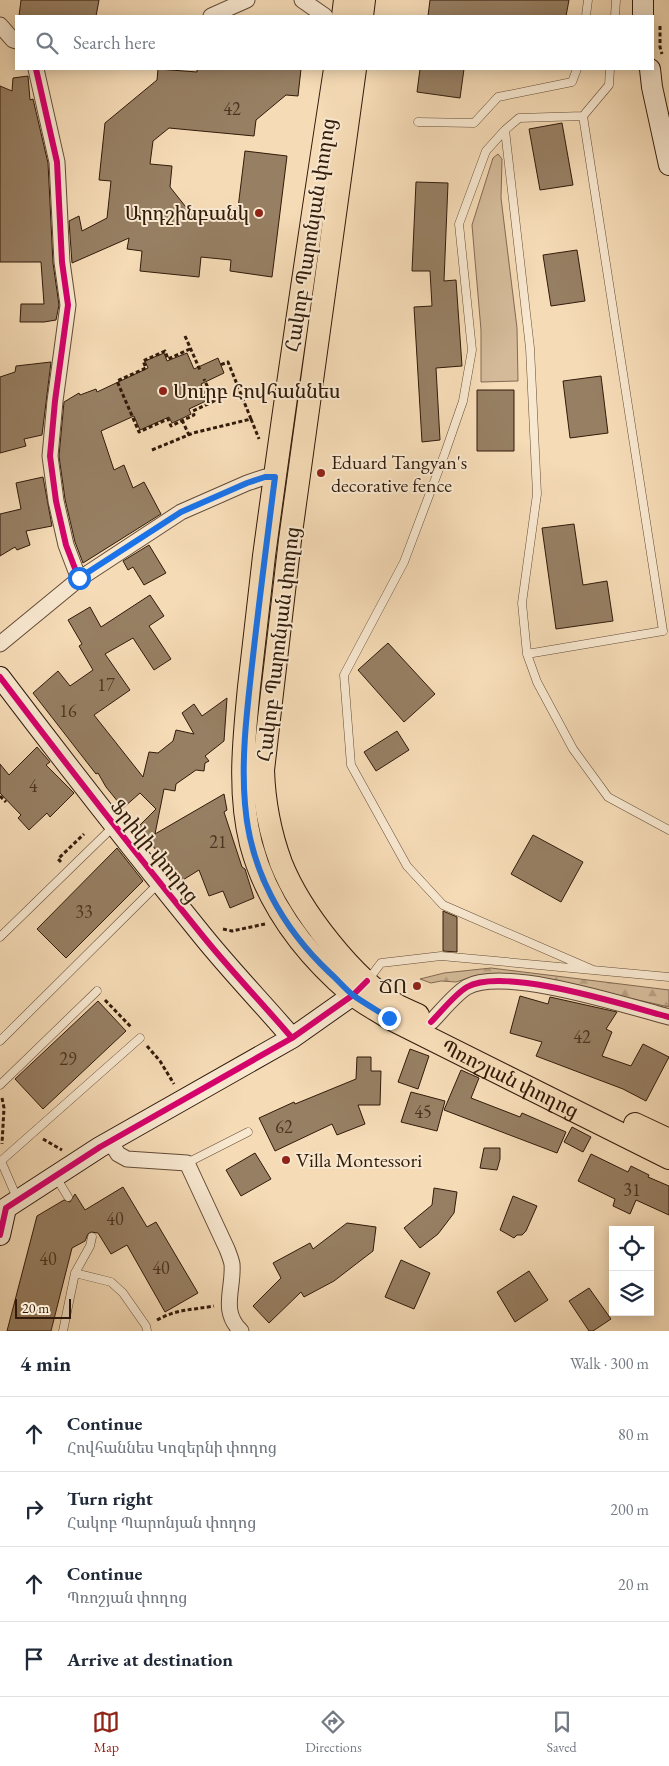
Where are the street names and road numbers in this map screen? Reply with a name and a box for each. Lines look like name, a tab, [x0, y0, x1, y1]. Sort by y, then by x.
street label: Հակոբ Պարոնյան փողոց	[279, 116, 341, 354]
street label: Հակոբ Պարոնյան փողոց	[251, 525, 305, 763]
street label: Ֆրիկի փողոց	[105, 794, 205, 908]
street label: Պռոշյան փողոց	[437, 1033, 583, 1124]

